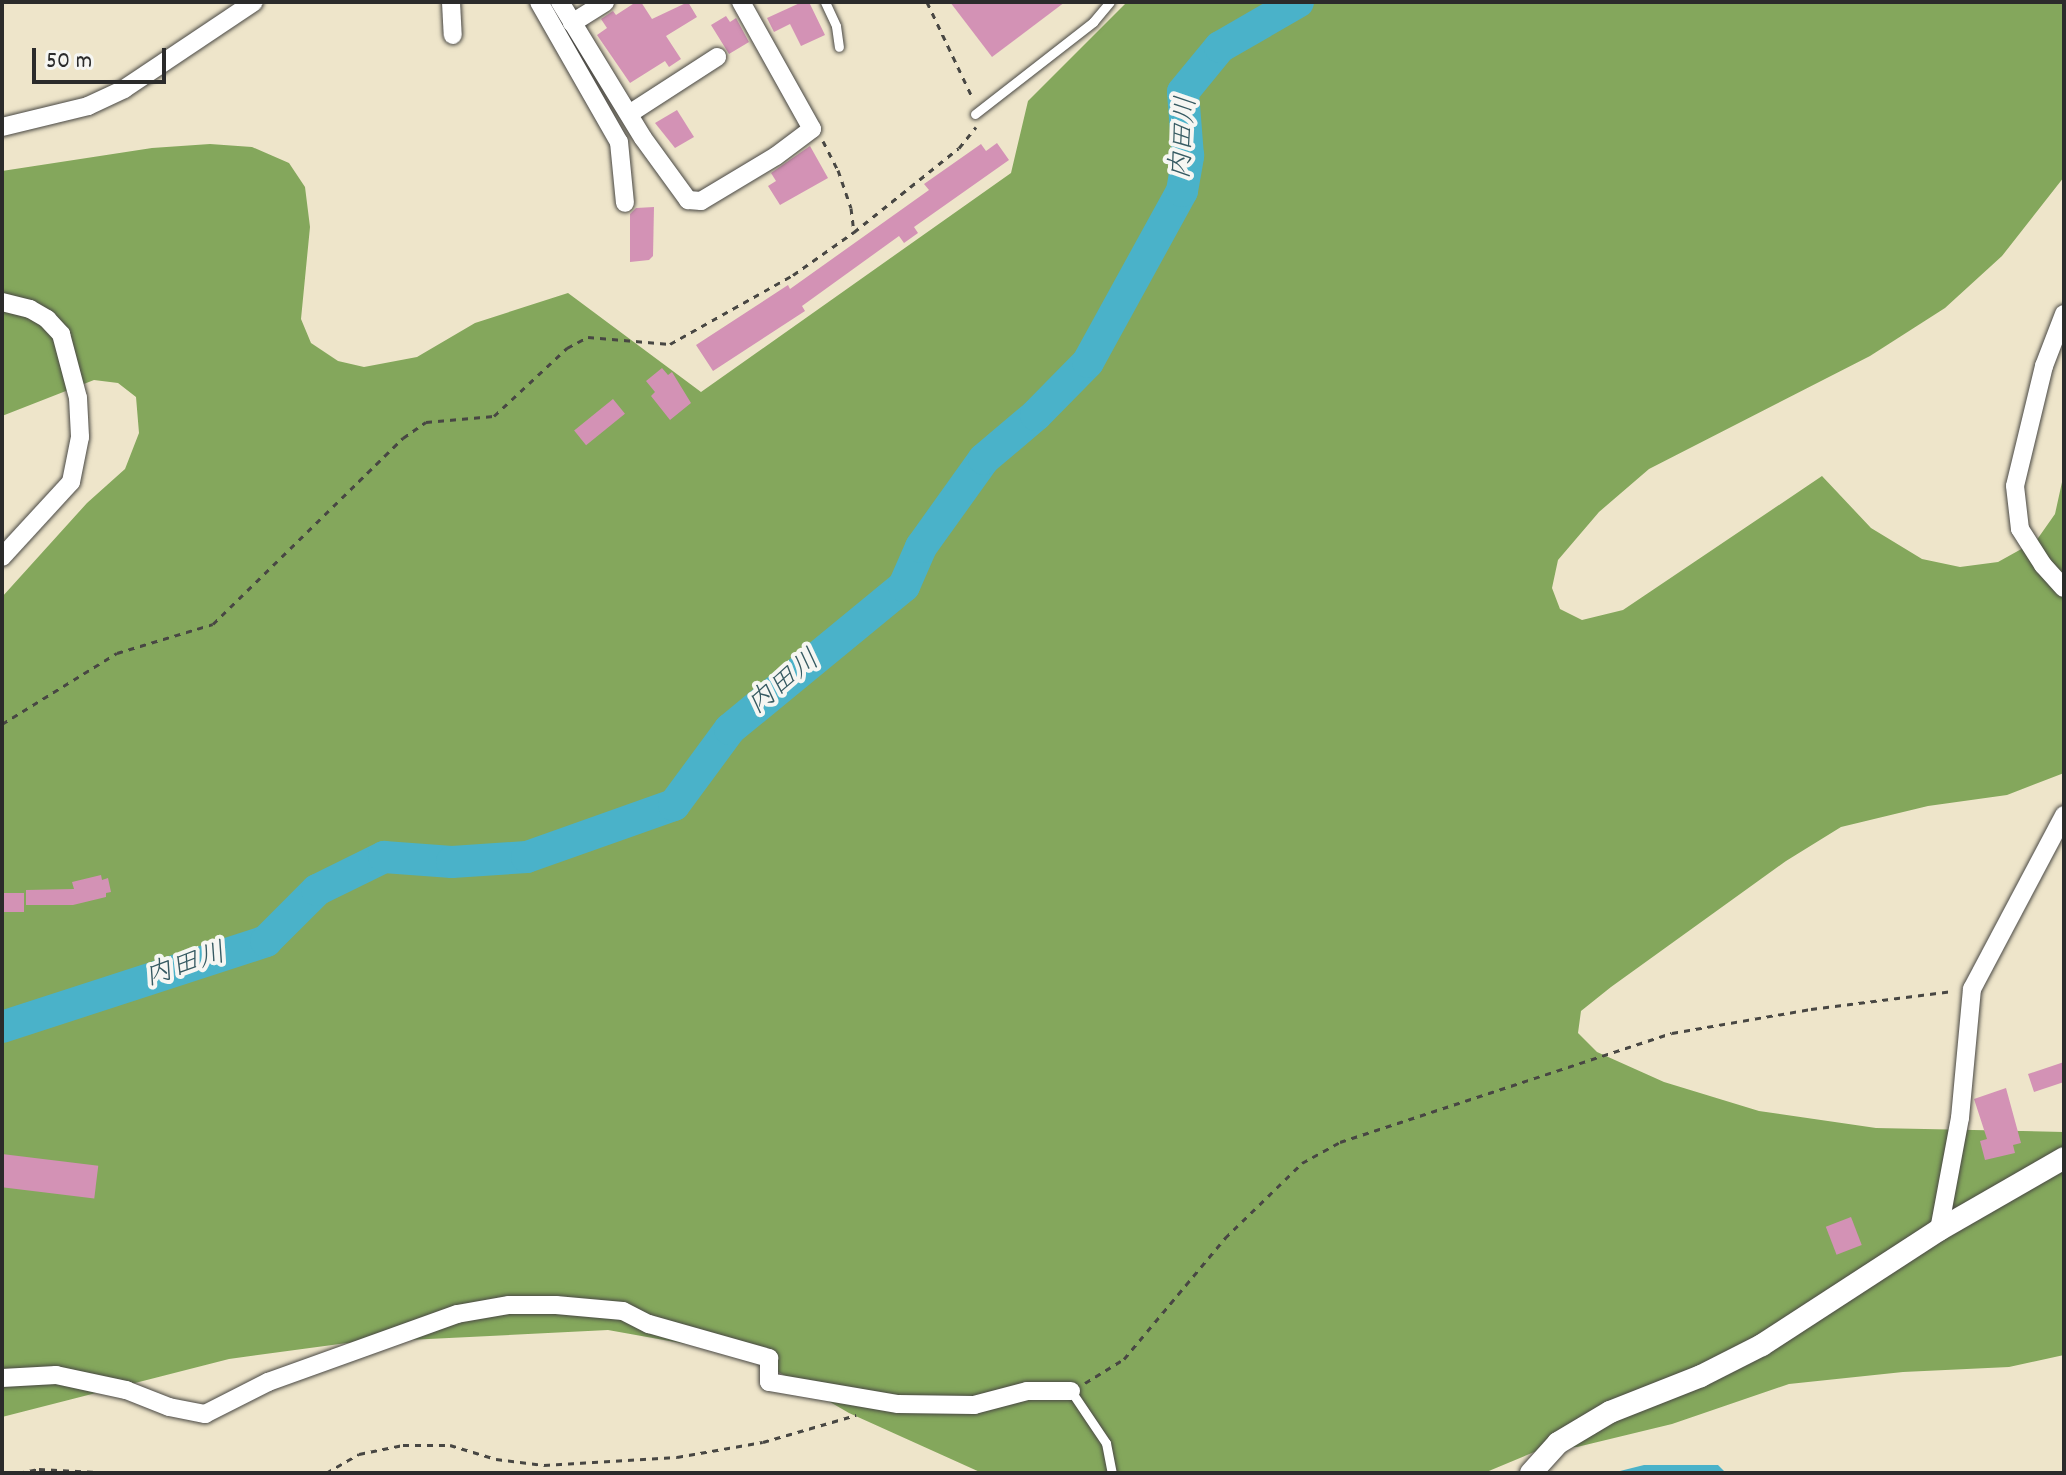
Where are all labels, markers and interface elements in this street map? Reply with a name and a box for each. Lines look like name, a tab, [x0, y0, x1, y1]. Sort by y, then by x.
scale bar	[36, 32, 170, 82]
text: 50 m	[46, 45, 92, 79]
water label: 内田川	[1166, 95, 1206, 181]
water label: 内田川	[742, 645, 828, 723]
water label: 内田川	[141, 938, 231, 996]

